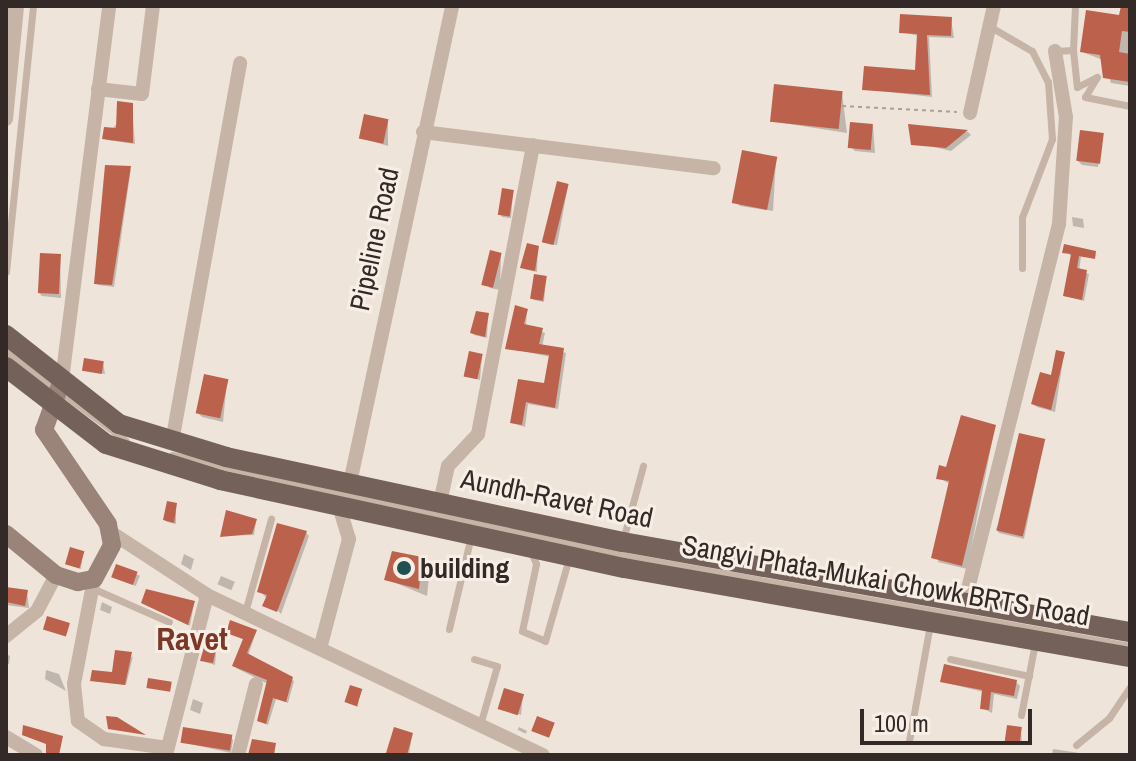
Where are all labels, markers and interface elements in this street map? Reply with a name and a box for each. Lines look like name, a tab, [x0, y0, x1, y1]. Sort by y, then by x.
street label: Pipeline Road	[342, 164, 406, 314]
street label: Aundh-Ravet Road	[458, 461, 656, 535]
street label: Sangvi Phata-Mukai Chowk BRTS Road	[680, 528, 1092, 632]
place label: building	[420, 551, 509, 585]
marker: building	[395, 559, 413, 577]
district label: Ravet	[156, 620, 228, 658]
scale bar	[864, 693, 1036, 743]
text: 100 m	[874, 707, 929, 739]

